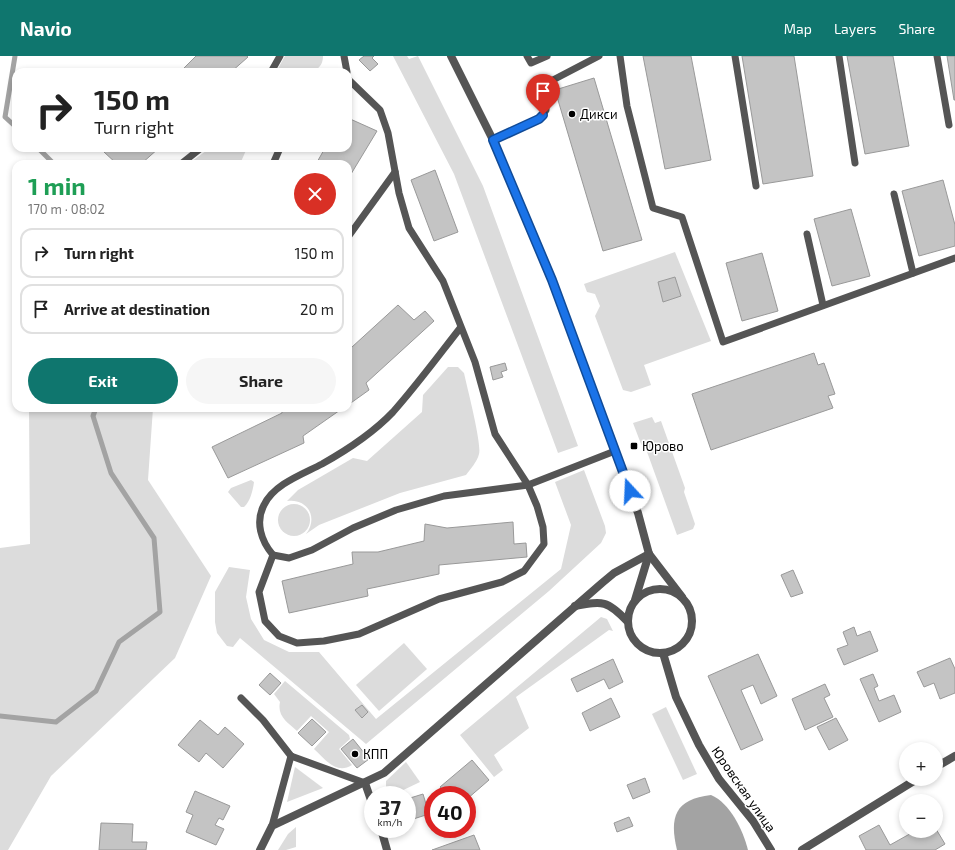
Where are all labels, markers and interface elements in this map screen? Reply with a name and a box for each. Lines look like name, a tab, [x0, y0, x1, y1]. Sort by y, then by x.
text: Navio	[20, 17, 72, 40]
text: Map	[784, 20, 812, 37]
text: Layers	[834, 20, 876, 37]
text: Share	[898, 20, 935, 37]
pin	[526, 74, 560, 115]
icon: arrive	[532, 80, 554, 102]
text: 150 m	[94, 82, 170, 116]
icon: right	[28, 84, 80, 136]
place label: Дикси	[580, 106, 618, 122]
marker: Дикси	[567, 109, 577, 119]
text: Turn right	[94, 116, 174, 138]
text: 1 min	[28, 171, 86, 200]
button: close	[294, 173, 336, 215]
text: 170 m · 08:02	[28, 201, 105, 217]
icon: right	[30, 242, 52, 264]
text: Turn right	[64, 244, 134, 262]
text: 150 m	[294, 244, 334, 262]
icon: arrive	[30, 298, 52, 320]
text: Arrive at destination	[64, 300, 210, 318]
text: 20 m	[300, 300, 334, 318]
button: Exit	[28, 358, 178, 404]
button: Share	[186, 358, 336, 404]
place label: Юрово	[642, 438, 684, 454]
marker: Юрово	[629, 441, 639, 451]
position arrow	[609, 470, 651, 512]
map controls	[899, 742, 943, 838]
button: +	[899, 742, 943, 786]
street label: Юровская улица	[708, 743, 780, 835]
place label: КПП	[363, 746, 388, 762]
marker: КПП	[350, 749, 360, 759]
speed limit sign: 40	[424, 786, 476, 838]
button: −	[899, 794, 943, 838]
text: 37	[379, 795, 401, 819]
text: km/h	[378, 816, 402, 828]

